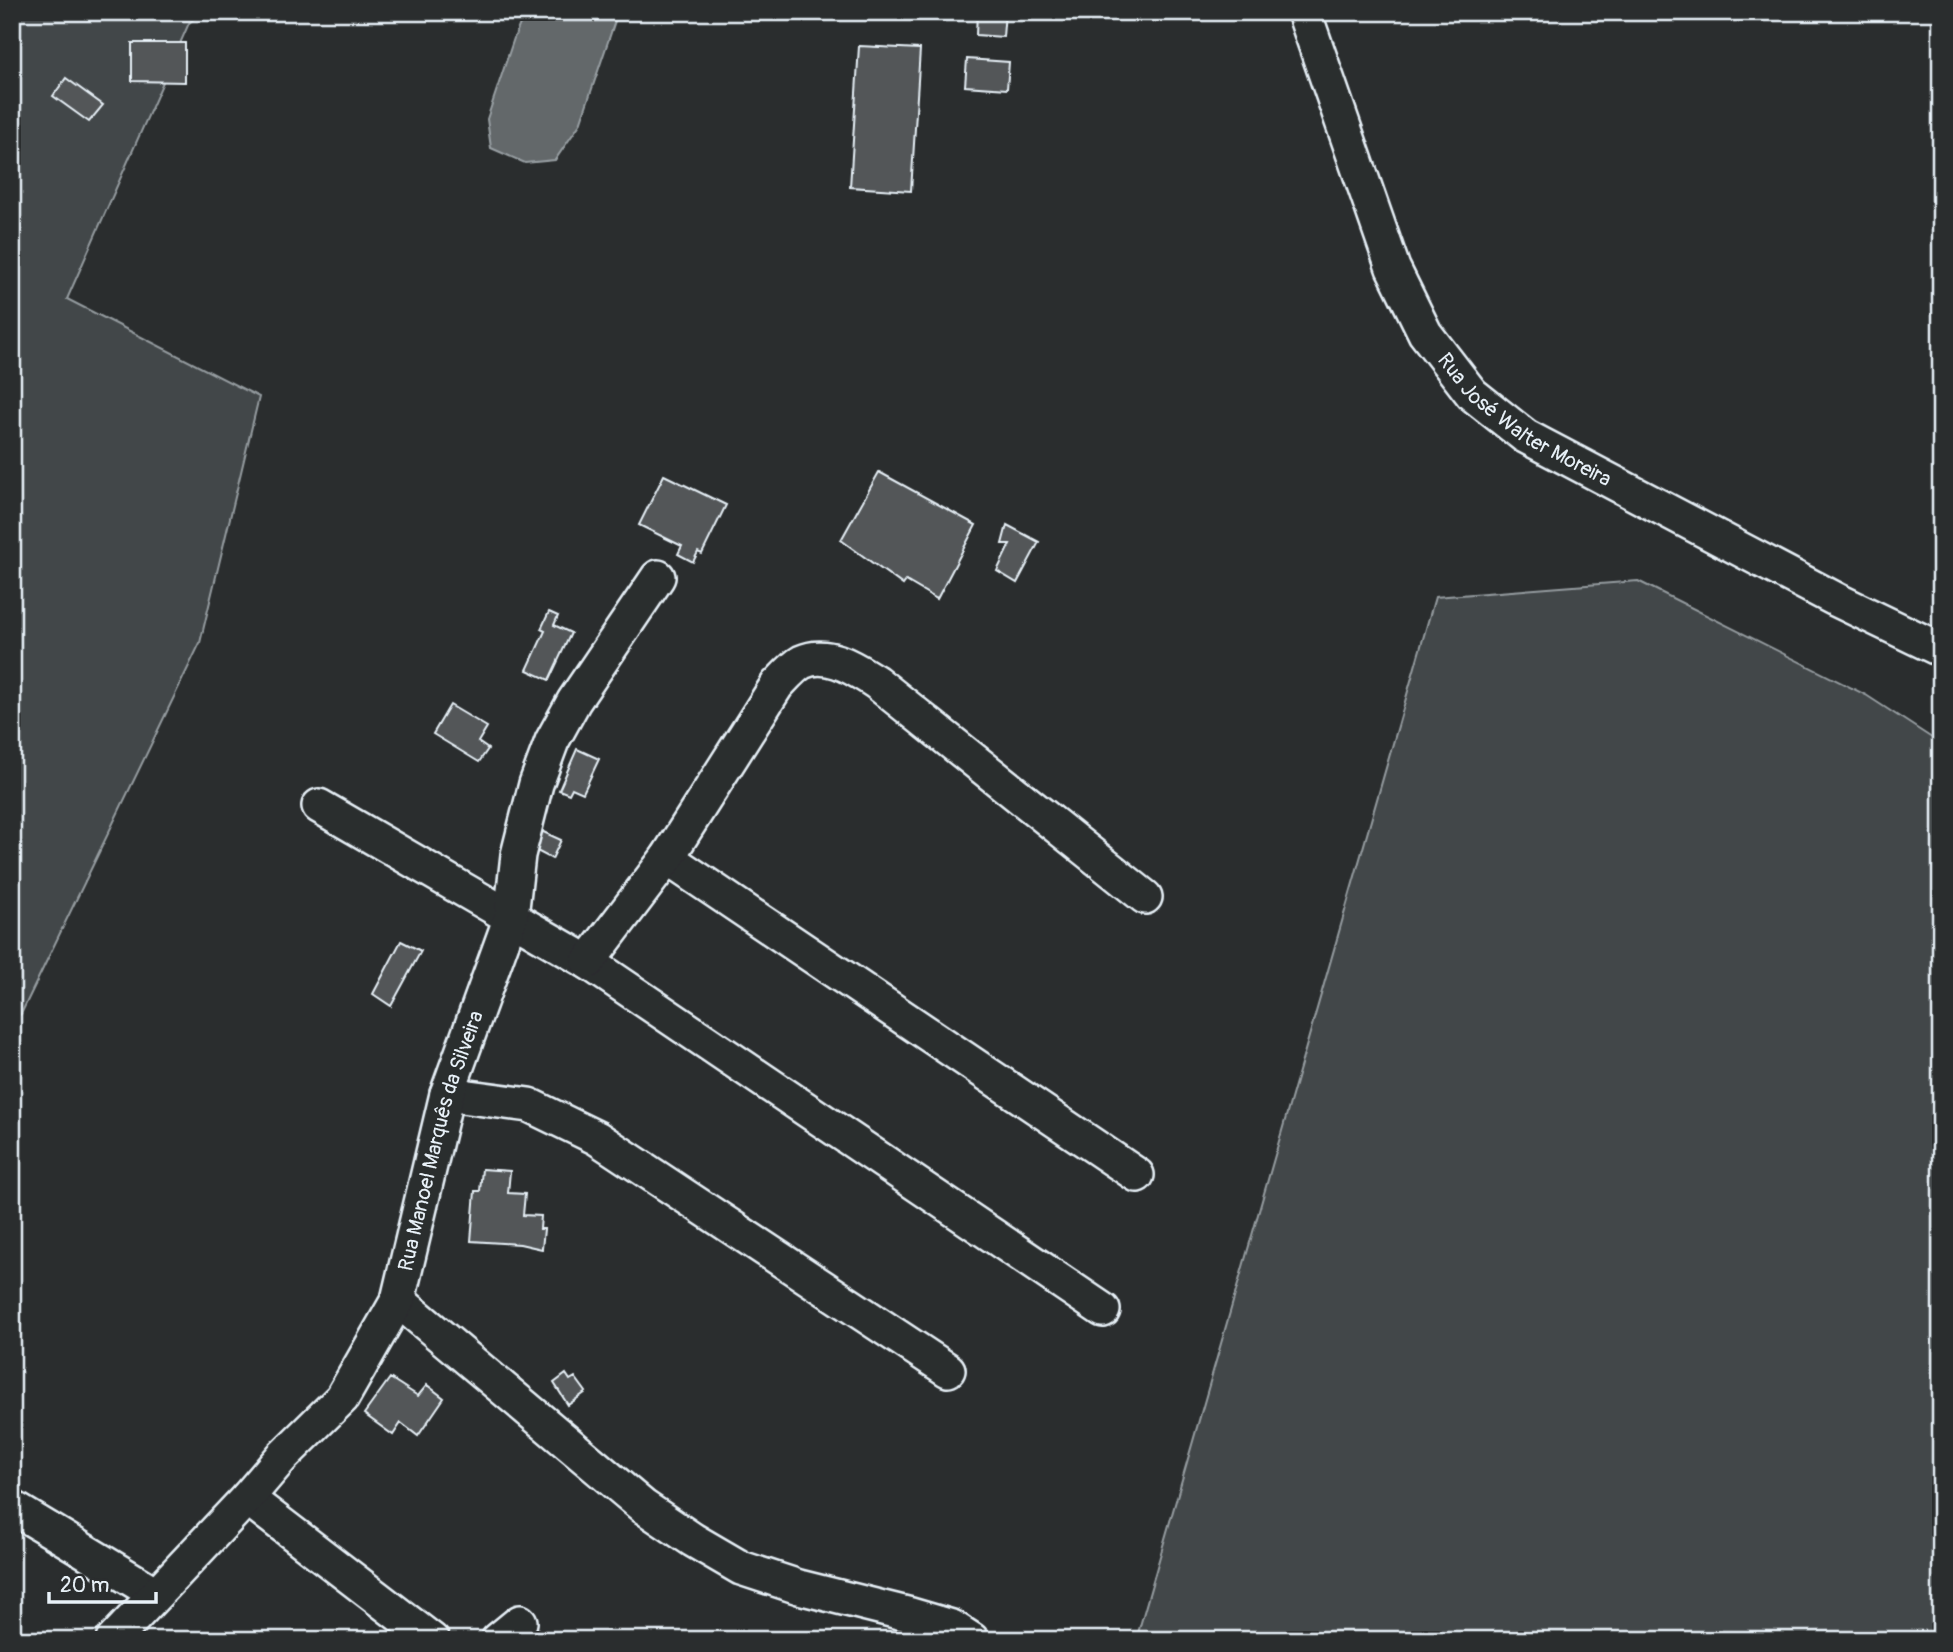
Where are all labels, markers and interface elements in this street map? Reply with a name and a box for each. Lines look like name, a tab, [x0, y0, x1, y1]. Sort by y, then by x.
street label: Rua José Walter Moreira	[1431, 348, 1616, 493]
street label: Rua Manoel Marquês da Silveira	[392, 1007, 490, 1274]
scale bar	[49, 1561, 156, 1605]
text: 20 m	[60, 1572, 109, 1599]

